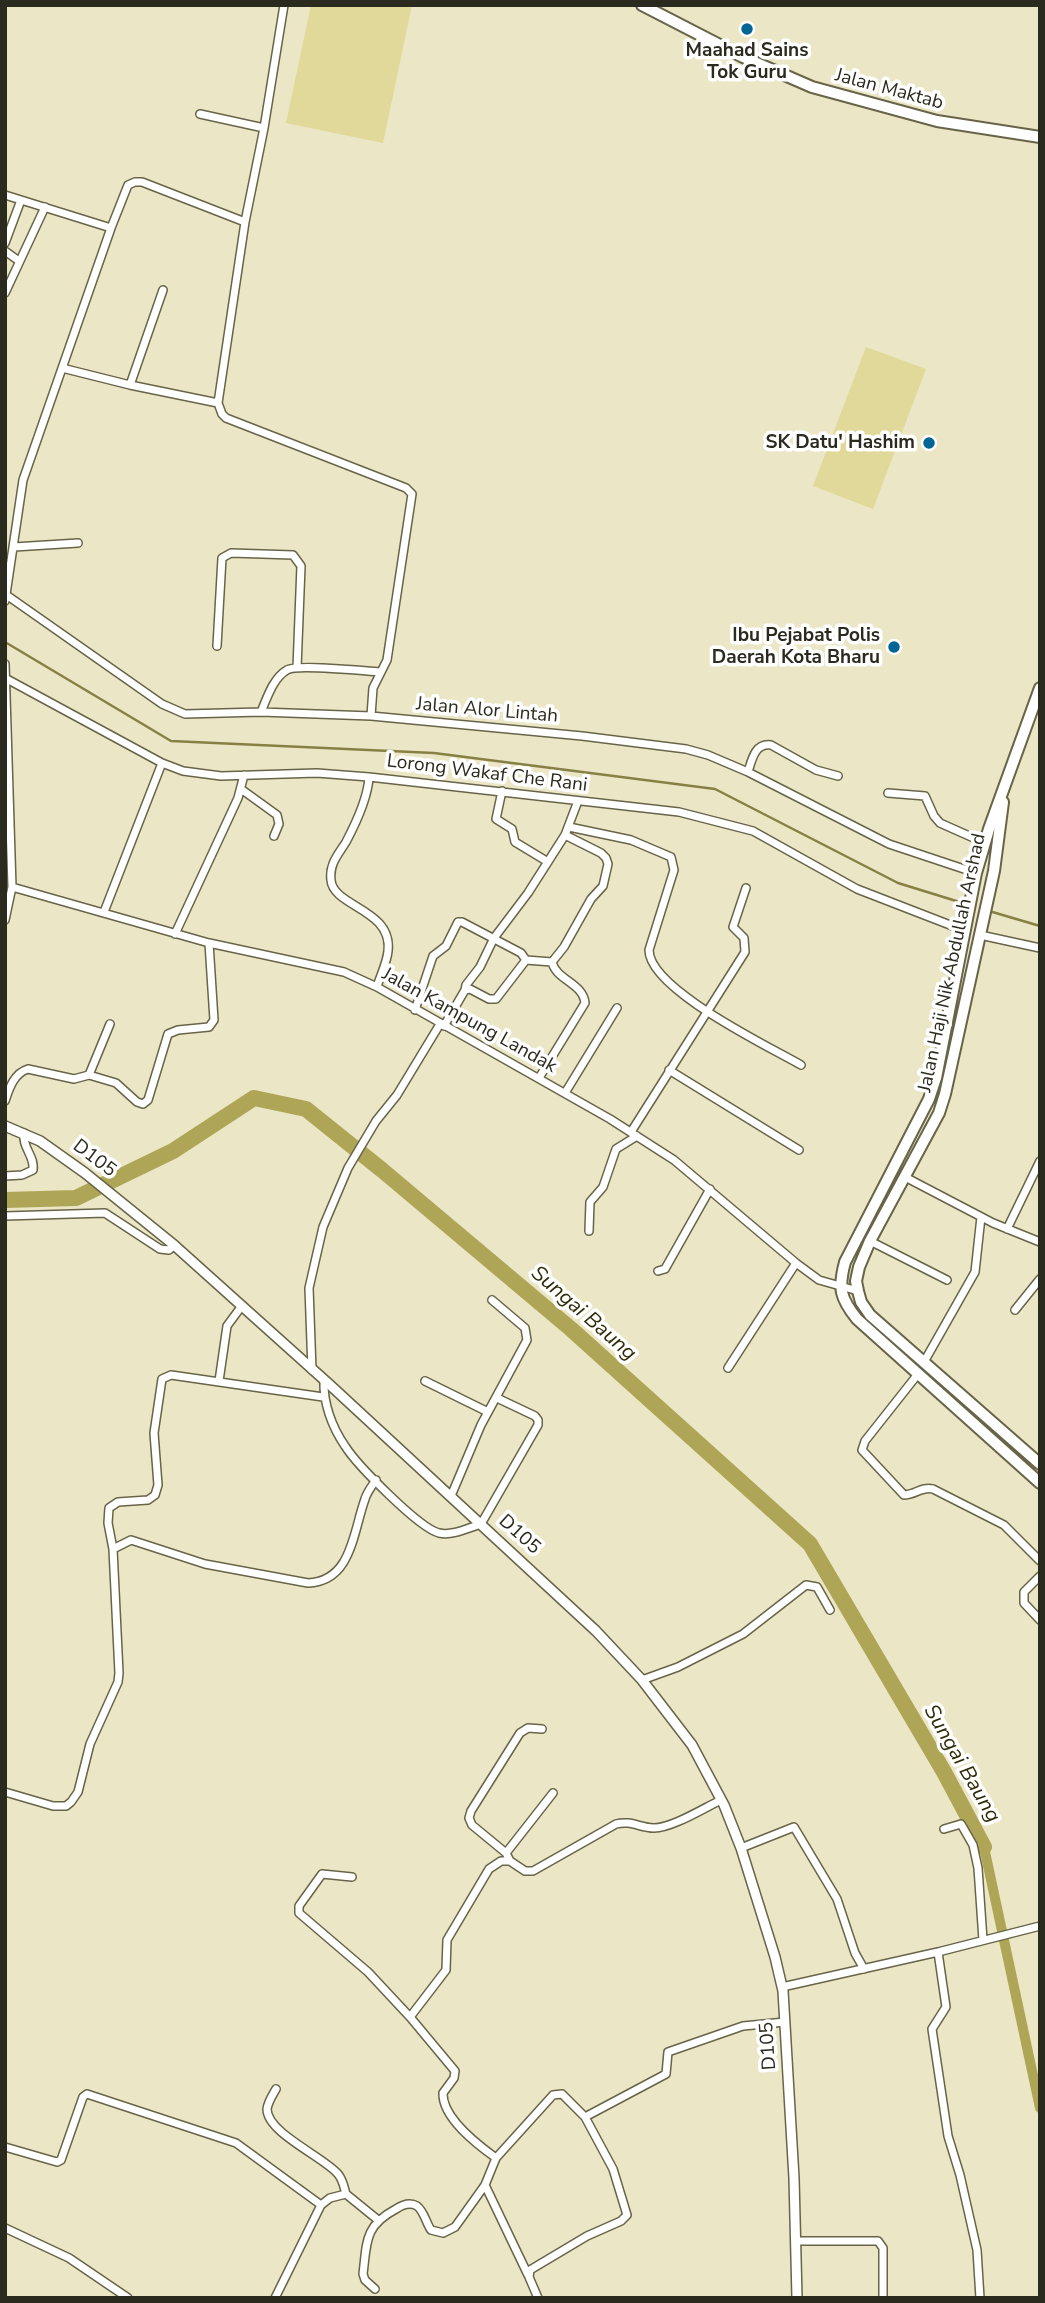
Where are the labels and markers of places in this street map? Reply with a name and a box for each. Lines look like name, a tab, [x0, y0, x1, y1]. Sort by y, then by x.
marker: Maahad Sains Tok Guru	[739, 21, 755, 37]
place label: Maahad Sains Tok Guru	[686, 40, 808, 84]
place label: SK Datu' Hashim	[765, 432, 915, 454]
marker: SK Datu' Hashim	[921, 435, 937, 451]
place label: Ibu Pejabat Polis Daerah Kota Bharu	[712, 625, 880, 669]
marker: Ibu Pejabat Polis Daerah Kota Bharu	[886, 639, 902, 655]

